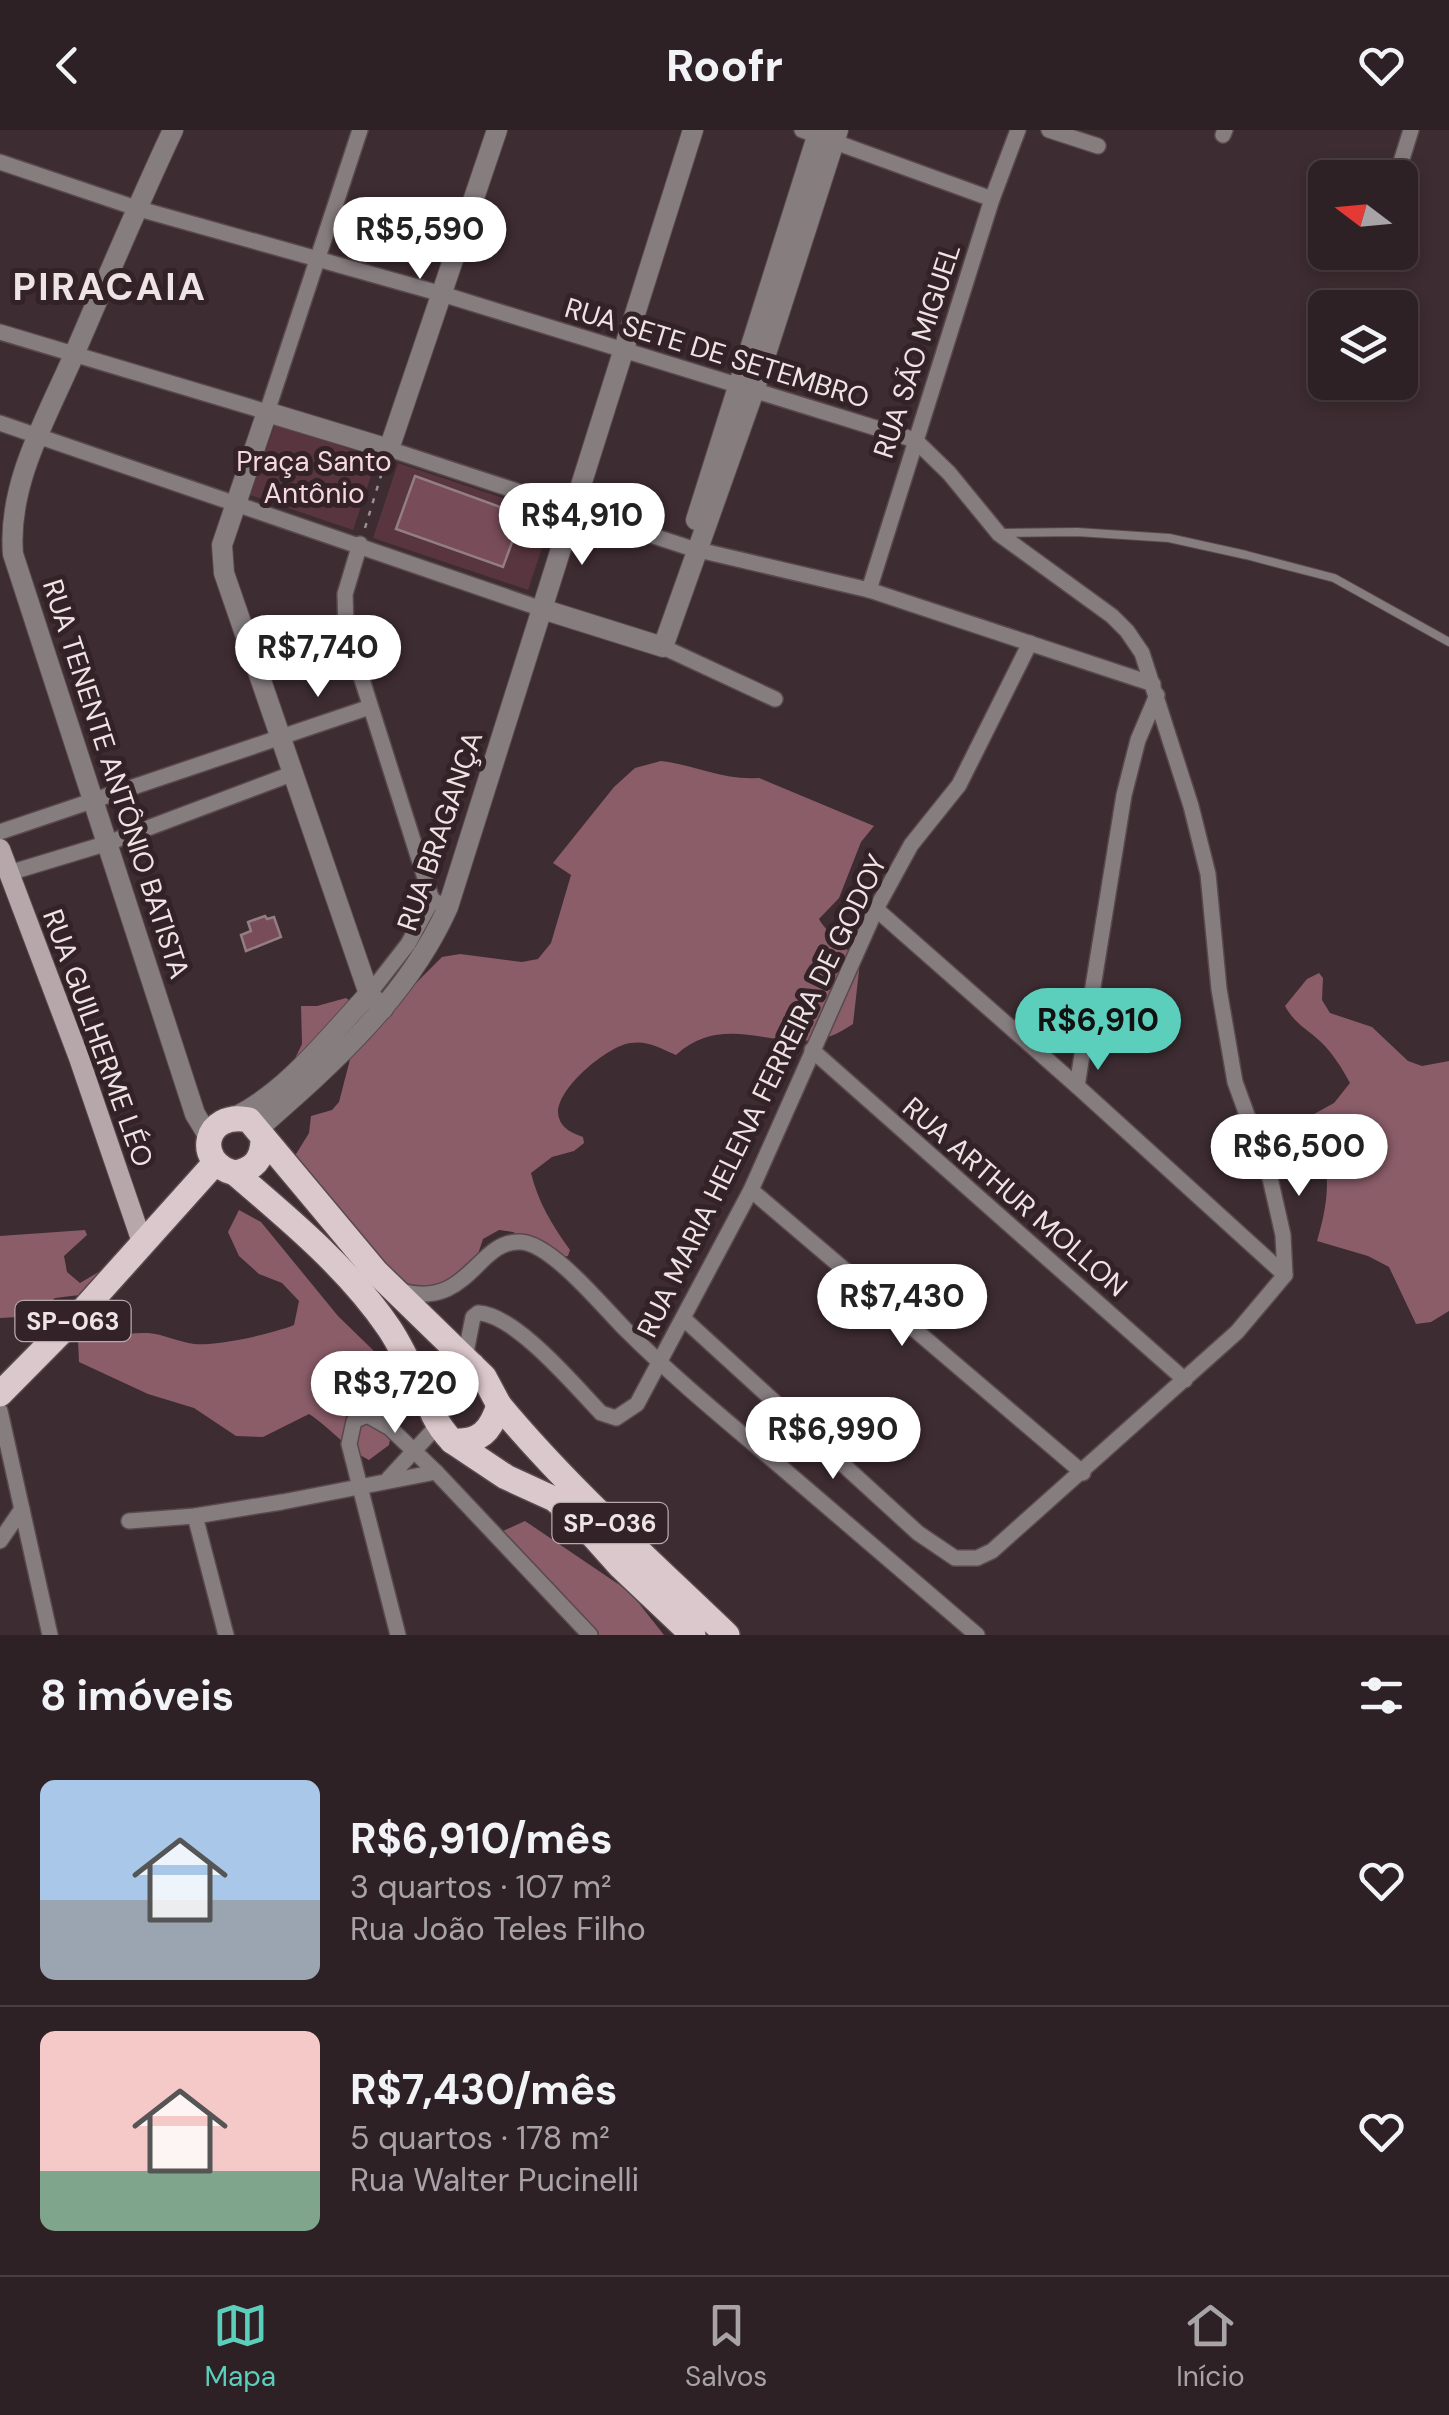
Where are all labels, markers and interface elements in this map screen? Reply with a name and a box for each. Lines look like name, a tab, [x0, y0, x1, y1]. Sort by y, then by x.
text: Roofr	[666, 36, 783, 95]
icon: back	[40, 38, 95, 93]
icon: heart	[1354, 38, 1409, 93]
north arrow	[1308, 160, 1418, 270]
map controls	[1308, 160, 1418, 400]
pin: R$5,590	[328, 197, 512, 282]
text: R$5,590	[355, 208, 485, 250]
street label: RUA SÃO MIGUEL	[865, 239, 969, 463]
district label: PIRACAIA	[12, 262, 208, 312]
street label: RUA SETE DE SETEMBRO	[560, 289, 874, 417]
button: layers	[1308, 290, 1418, 400]
park label: Praça Santo Antônio	[236, 443, 392, 512]
pin: R$4,910	[490, 483, 674, 568]
text: R$4,910	[521, 494, 643, 536]
street label: RUA TENENTE ANTÔNIO BATISTA	[34, 575, 198, 983]
pin: R$7,740	[226, 615, 410, 700]
text: R$7,740	[257, 626, 379, 668]
street label: RUA BRAGANÇA	[389, 726, 491, 936]
street label: RUA MARIA HELENA FERREIRA DE GODOY	[629, 848, 895, 1344]
street label: RUA GUILHERME LÉO	[34, 904, 162, 1172]
pin: R$6,910	[1006, 988, 1190, 1073]
text: R$6,910	[1037, 999, 1159, 1041]
street label: RUA ARTHUR MOLLON	[895, 1089, 1135, 1305]
pin: R$6,500	[1207, 1114, 1391, 1199]
text: R$6,500	[1233, 1125, 1365, 1167]
pin: R$7,430	[810, 1264, 994, 1349]
text: R$7,430	[839, 1275, 965, 1317]
road number: SP-063	[15, 1301, 130, 1341]
pin: R$3,720	[303, 1351, 487, 1436]
text: R$3,720	[333, 1362, 457, 1404]
pin: R$6,990	[741, 1397, 925, 1482]
text: R$6,990	[768, 1408, 898, 1450]
road number: SP-036	[552, 1503, 668, 1543]
text: 8 imóveis	[40, 1668, 234, 1723]
icon: filters	[1354, 1668, 1409, 1723]
text: R$6,910/mês	[350, 1811, 613, 1866]
icon: home	[120, 1820, 240, 1940]
icon: heart	[1354, 1853, 1409, 1908]
text: 3 quartos · 107 m²	[350, 1866, 612, 1908]
text: Rua João Teles Filho	[350, 1908, 646, 1950]
text: R$7,430/mês	[350, 2062, 617, 2117]
icon: home	[120, 2071, 240, 2191]
icon: heart	[1354, 2104, 1409, 2159]
text: 5 quartos · 178 m²	[350, 2117, 610, 2159]
text: Rua Walter Pucinelli	[350, 2159, 639, 2201]
tab: Mapa	[204, 2298, 276, 2395]
tab: Salvos	[685, 2298, 767, 2395]
tab: Início	[1176, 2298, 1245, 2395]

